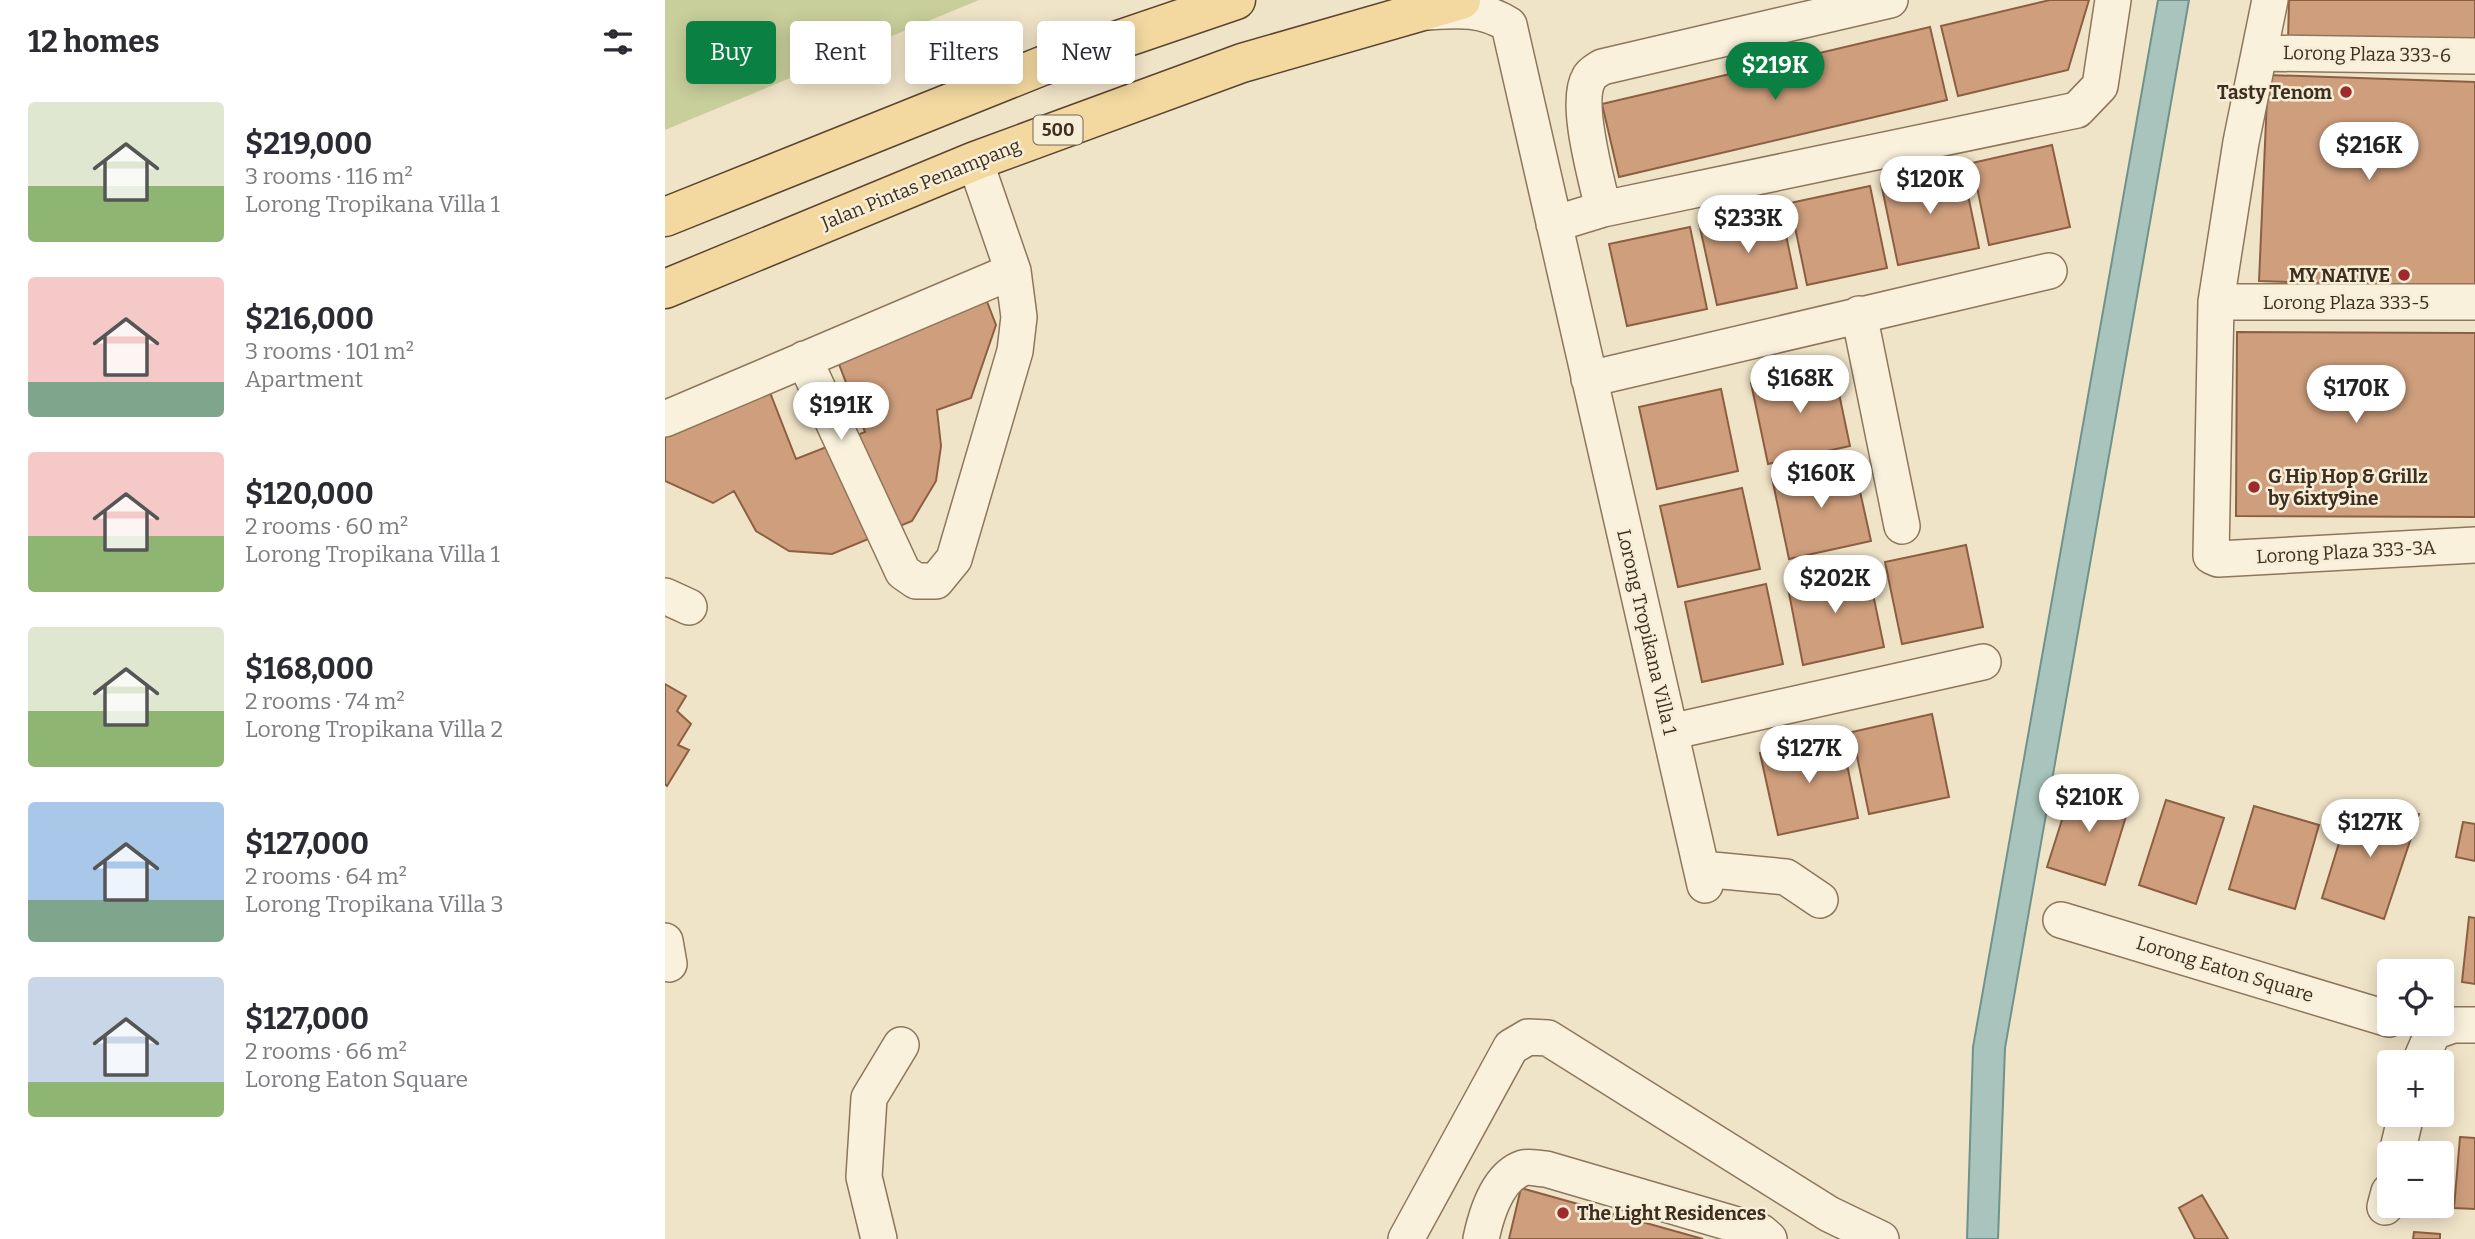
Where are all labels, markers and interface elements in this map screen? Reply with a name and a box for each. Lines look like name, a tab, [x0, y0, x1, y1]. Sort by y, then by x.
chip: Buy	[686, 21, 776, 84]
chip: Rent	[790, 21, 891, 84]
chip: Filters	[905, 21, 1023, 84]
chip: New	[1037, 21, 1135, 84]
icon: filters	[599, 23, 637, 61]
text: 12 homes	[28, 24, 159, 60]
street label: Lorong Plaza 333-6	[2283, 41, 2451, 67]
pin: $219K	[1726, 42, 1824, 102]
text: $219K	[1742, 51, 1808, 79]
place label: Tasty Tenom	[2217, 81, 2332, 104]
marker: Tasty Tenom	[2338, 84, 2354, 100]
road number: 500	[1033, 116, 1083, 145]
pin: $216K	[2320, 122, 2418, 182]
text: $219,000	[245, 126, 372, 162]
icon: home	[84, 130, 168, 214]
text: $216K	[2336, 131, 2402, 159]
street label: Jalan Pintas Penampang	[817, 133, 1024, 235]
pin: $120K	[1881, 156, 1979, 216]
text: 3 rooms · 116 m²	[245, 162, 413, 190]
text: $120K	[1896, 165, 1964, 193]
text: Lorong Tropikana Villa 1	[245, 190, 500, 218]
pin: $233K	[1699, 196, 1797, 255]
text: $233K	[1713, 204, 1783, 232]
place label: MY NATIVE	[2289, 264, 2390, 287]
marker: MY NATIVE	[2396, 267, 2412, 283]
street label: Lorong Plaza 333-5	[2263, 291, 2429, 314]
text: $216,000	[245, 301, 374, 337]
icon: home	[84, 305, 168, 389]
text: 3 rooms · 101 m²	[245, 337, 414, 365]
pin: $168K	[1751, 356, 1849, 415]
text: $168K	[1766, 364, 1834, 392]
text: Apartment	[245, 365, 363, 393]
pin: $170K	[2307, 366, 2405, 425]
text: $170K	[2323, 374, 2389, 402]
pin: $191K	[792, 382, 890, 442]
text: $191K	[809, 391, 873, 419]
pin: $160K	[1772, 450, 1870, 510]
text: $160K	[1787, 459, 1855, 487]
place label: G Hip Hop & Grillz by 6ixty9ine	[2268, 465, 2428, 510]
text: $120,000	[245, 476, 374, 512]
marker: G Hip Hop & Grillz by 6ixty9ine	[2246, 479, 2262, 495]
icon: home	[84, 480, 168, 564]
text: 2 rooms · 60 m²	[245, 512, 408, 540]
street label: Lorong Tropikana Villa 1	[1612, 527, 1682, 737]
street label: Lorong Plaza 333-3A	[2255, 536, 2437, 568]
text: Lorong Tropikana Villa 1	[245, 540, 500, 568]
pin: $202K	[1786, 556, 1884, 615]
text: $202K	[1800, 564, 1870, 592]
text: $168,000	[245, 651, 374, 687]
icon: home	[84, 655, 168, 739]
text: 2 rooms · 74 m²	[245, 687, 405, 715]
text: Lorong Tropikana Villa 2	[245, 715, 503, 743]
pin: $127K	[1760, 726, 1858, 785]
text: $127K	[1776, 734, 1842, 762]
pin: $210K	[2040, 774, 2138, 834]
text: $210K	[2055, 783, 2123, 811]
pin: $127K	[2321, 800, 2419, 859]
text: $127K	[2337, 808, 2403, 836]
text: $127,000	[245, 826, 369, 862]
icon: home	[84, 830, 168, 914]
text: 2 rooms · 64 m²	[245, 862, 407, 890]
text: Lorong Tropikana Villa 3	[245, 890, 504, 918]
street label: Lorong Eaton Square	[2133, 931, 2317, 1007]
map controls	[2377, 959, 2454, 1218]
button: locate	[2377, 959, 2454, 1036]
text: $127,000	[245, 1001, 369, 1037]
icon: home	[84, 1005, 168, 1089]
text: 2 rooms · 66 m²	[245, 1037, 407, 1065]
button: +	[2377, 1050, 2454, 1127]
text: Lorong Eaton Square	[245, 1065, 468, 1093]
button: −	[2377, 1141, 2454, 1218]
place label: The Light Residences	[1577, 1202, 1766, 1225]
marker: The Light Residences	[1555, 1205, 1571, 1221]

